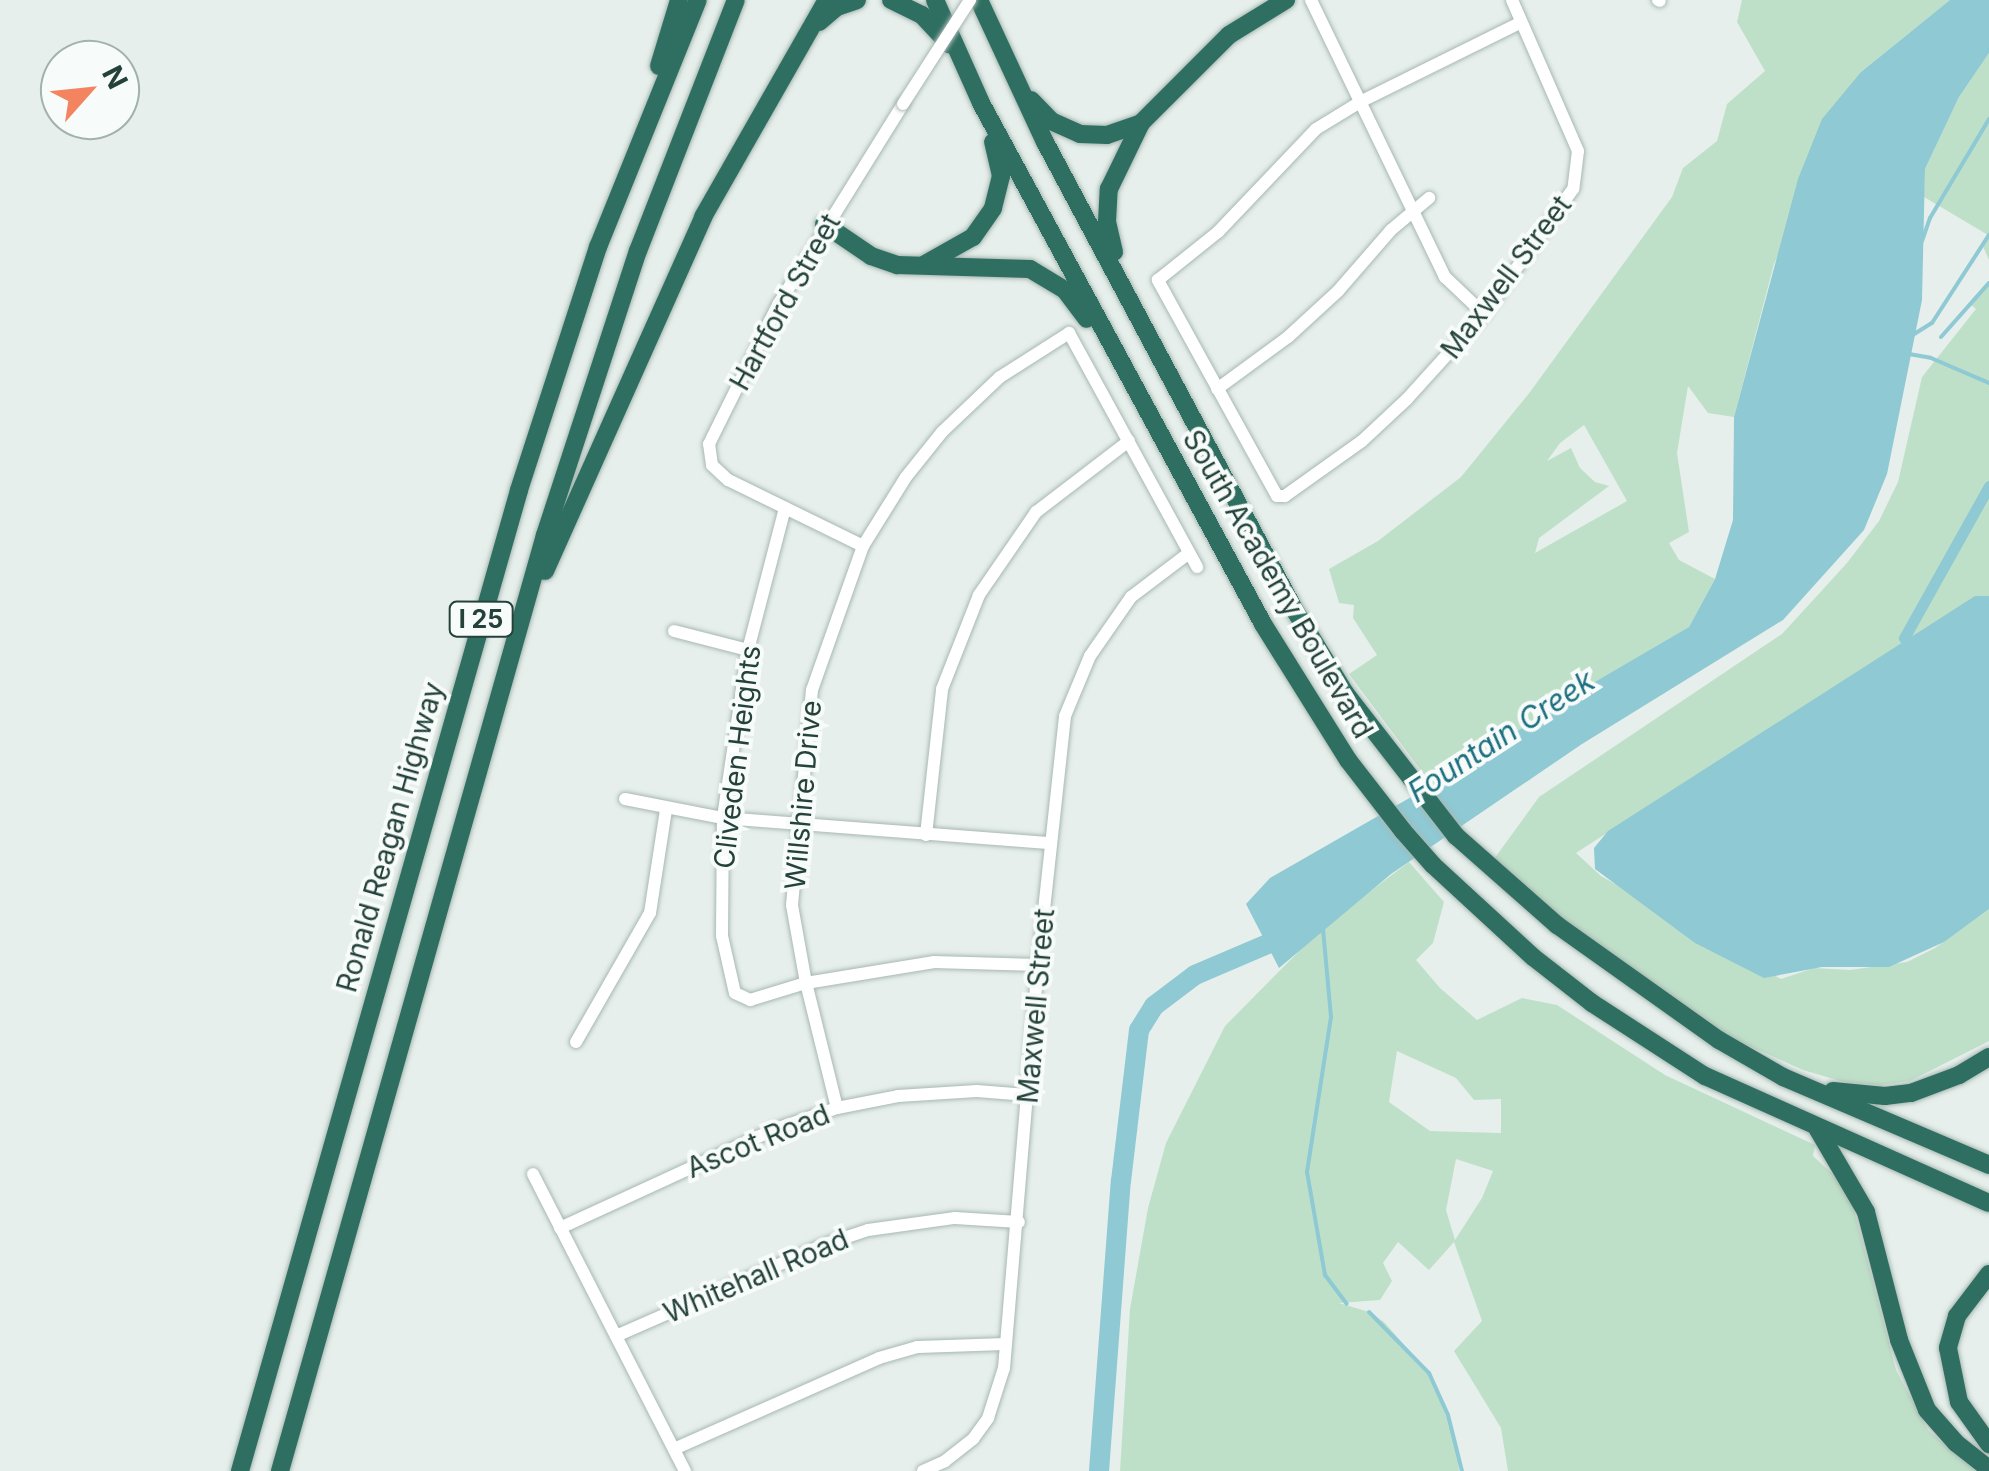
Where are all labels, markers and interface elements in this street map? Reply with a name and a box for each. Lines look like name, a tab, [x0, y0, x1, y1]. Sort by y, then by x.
north arrow	[40, 40, 140, 140]
text: N	[95, 60, 135, 95]
street label: Maxwell Street	[1434, 189, 1578, 365]
street label: Hartford Street	[723, 208, 847, 396]
street label: South Academy Boulevard	[1176, 424, 1380, 744]
road number: I 25	[448, 599, 514, 639]
street label: Cliveden Heights	[707, 643, 767, 871]
water label: Fountain Creek	[1401, 662, 1601, 810]
street label: Ronald Reagan Highway	[330, 678, 450, 996]
street label: Willshire Drive	[778, 699, 828, 891]
street label: Maxwell Street	[1011, 907, 1061, 1105]
street label: Ascot Road	[681, 1097, 835, 1185]
street label: Whitehall Road	[659, 1222, 853, 1330]

